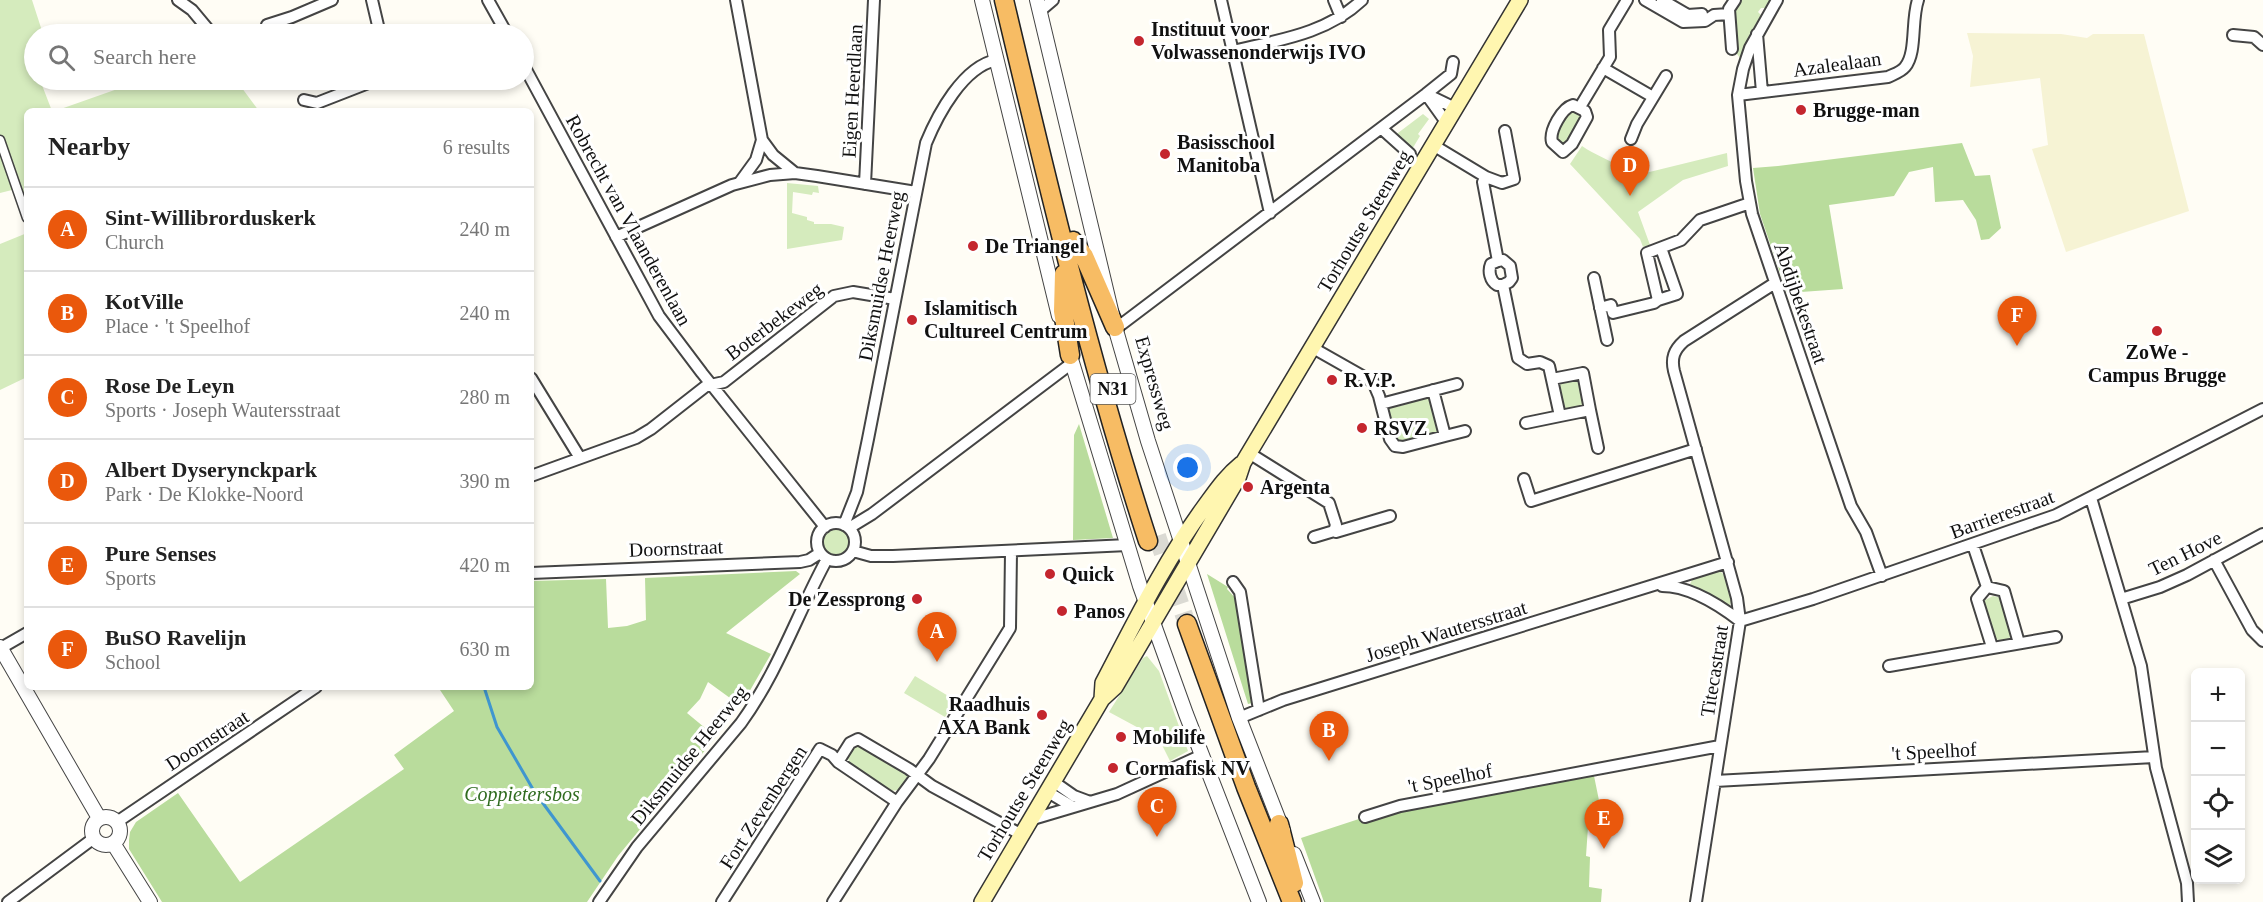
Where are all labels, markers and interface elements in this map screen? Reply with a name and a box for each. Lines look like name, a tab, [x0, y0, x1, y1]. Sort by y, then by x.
place label: Instituut voor Volwassenonderwijs IVO	[1151, 18, 1366, 64]
search box	[24, 24, 534, 90]
street label: Eigen Heerdlaan	[838, 24, 867, 158]
marker: Instituut voor Volwassenonderwijs IVO	[1132, 34, 1146, 48]
icon: search	[45, 41, 78, 74]
text: Search here	[93, 44, 196, 69]
street label: Azalealaan	[1791, 47, 1883, 81]
place label: Brugge-man	[1813, 99, 1920, 122]
marker: Brugge-man	[1794, 103, 1808, 117]
street label: Robrecht van Vlaanderenlaan	[562, 111, 696, 329]
place label: Basisschool Manitoba	[1177, 131, 1275, 176]
text: Nearby	[48, 132, 130, 161]
text: 6 results	[443, 136, 510, 158]
street label: Torhoutse Steenweg	[1313, 146, 1416, 297]
pin: D	[1610, 146, 1650, 196]
marker: Basisschool Manitoba	[1158, 147, 1172, 161]
street label: Diksmuidse Heerweg	[854, 189, 909, 363]
text: Sint-Willibrorduskerk	[105, 205, 316, 230]
text: A	[60, 218, 75, 240]
text: 240 m	[459, 218, 510, 240]
text: Church	[105, 231, 164, 253]
place label: De Triangel	[985, 235, 1085, 258]
marker: De Triangel	[966, 239, 980, 253]
street label: Abdijbekestraat	[1769, 240, 1832, 367]
street label: Boterbekeweg	[721, 277, 827, 365]
text: KotVille	[105, 289, 184, 314]
pin: F	[1998, 296, 2036, 346]
place label: Islamitisch Cultureel Centrum	[924, 297, 1088, 342]
text: B	[61, 302, 74, 324]
text: 240 m	[459, 302, 510, 324]
marker: Islamitisch Cultureel Centrum	[905, 313, 919, 327]
text: Place · 't Speelhof	[105, 315, 250, 337]
marker: ZoWe - Campus Brugge	[2150, 324, 2164, 338]
street label: Expressweg	[1130, 334, 1179, 433]
place label: ZoWe - Campus Brugge	[2088, 341, 2226, 387]
place label: R.V.P.	[1344, 369, 1396, 391]
text: Rose De Leyn	[105, 373, 235, 398]
marker: R.V.P.	[1325, 373, 1339, 387]
road number: N31	[1090, 374, 1136, 404]
text: C	[60, 386, 75, 408]
text: 280 m	[459, 386, 510, 408]
text: Sports · Joseph Wautersstraat	[105, 399, 340, 421]
place label: RSVZ	[1374, 417, 1427, 439]
marker: RSVZ	[1355, 421, 1369, 435]
your location	[1173, 453, 1202, 482]
text: Albert Dyserynckpark	[105, 457, 317, 482]
text: D	[60, 470, 75, 492]
text: 390 m	[459, 470, 510, 492]
place label: Argenta	[1260, 476, 1330, 499]
marker: Argenta	[1241, 480, 1255, 494]
text: Park · De Klokke-Noord	[105, 483, 303, 505]
street label: Barrierestraat	[1947, 485, 2057, 543]
street label: Ten Hove	[2145, 526, 2225, 580]
street label: Doornstraat	[628, 535, 724, 561]
text: Pure Senses	[105, 541, 216, 566]
text: E	[61, 554, 74, 576]
text: 420 m	[459, 554, 510, 576]
place label: Quick	[1062, 563, 1115, 585]
text: Sports	[105, 567, 156, 589]
marker: Quick	[1043, 567, 1057, 581]
place label: De Zessprong	[788, 588, 905, 611]
marker: De Zessprong	[910, 592, 924, 606]
street label: Joseph Wautersstraat	[1363, 596, 1530, 667]
place label: Panos	[1074, 600, 1125, 622]
marker: Panos	[1055, 604, 1069, 618]
pin: A	[918, 612, 956, 662]
street label: Titecastraat	[1696, 623, 1732, 718]
text: BuSO Ravelijn	[105, 625, 246, 650]
text: F	[61, 638, 74, 660]
text: 630 m	[459, 638, 510, 660]
text: School	[105, 651, 161, 673]
map controls	[2191, 668, 2245, 884]
button: +	[2191, 668, 2245, 722]
street label: Diksmuidse Heerweg	[626, 681, 753, 830]
place label: Raadhuis AXA Bank	[937, 693, 1031, 738]
street label: Doornstraat	[161, 705, 253, 775]
marker: Raadhuis AXA Bank	[1035, 708, 1049, 722]
pin: B	[1310, 712, 1348, 761]
street label: Torhoutse Steenweg	[973, 715, 1076, 866]
button: −	[2191, 722, 2245, 776]
place label: Mobilife	[1133, 726, 1205, 748]
marker: Mobilife	[1114, 730, 1128, 744]
street label: 't Speelhof	[1891, 738, 1978, 765]
street label: Fort Zevenbergen	[715, 741, 812, 873]
place label: Cormafisk NV	[1125, 757, 1251, 779]
street label: 't Speelhof	[1406, 759, 1494, 798]
marker: Cormafisk NV	[1106, 761, 1120, 775]
button: locate	[2191, 776, 2245, 830]
park label: Coppietersbos	[464, 783, 580, 806]
pin: C	[1138, 788, 1176, 837]
pin: E	[1584, 800, 1624, 849]
button: layers	[2191, 830, 2245, 884]

